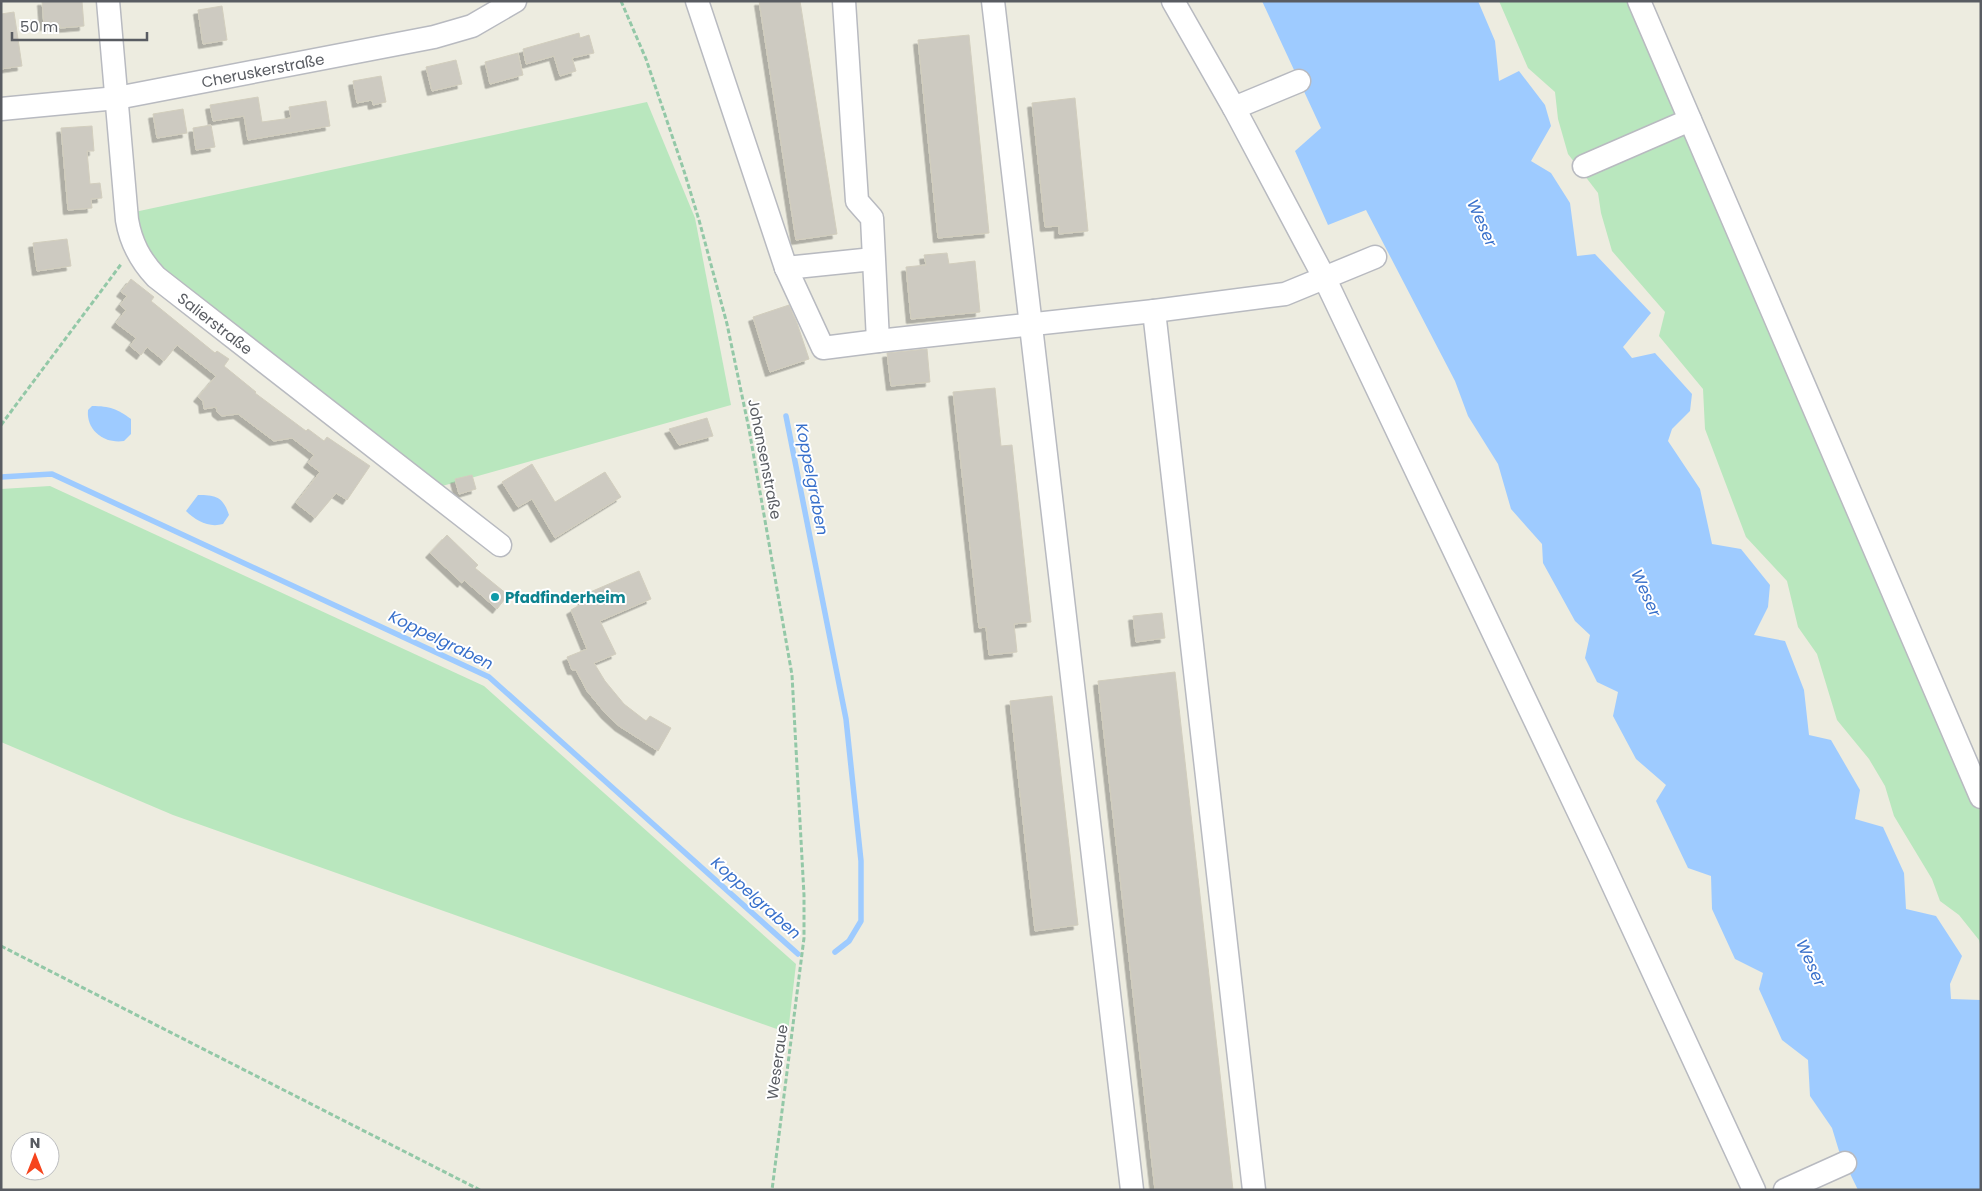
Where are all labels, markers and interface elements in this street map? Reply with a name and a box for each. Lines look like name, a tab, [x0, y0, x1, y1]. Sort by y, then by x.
scale bar	[12, 10, 148, 42]
text: 50 m	[20, 16, 58, 37]
street label: Cheruskerstraße	[200, 48, 326, 92]
water label: Weser	[1461, 196, 1503, 251]
street label: Salierstraße	[173, 287, 257, 359]
street label: Johansenstraße	[743, 397, 787, 521]
water label: Koppelgraben	[790, 421, 834, 537]
water label: Weser	[1625, 566, 1667, 621]
place label: Pfadfinderheim	[505, 587, 626, 608]
marker: Pfadfinderheim	[489, 591, 501, 603]
water label: Koppelgraben	[385, 605, 497, 675]
water label: Koppelgraben	[706, 851, 806, 945]
water label: Weser	[1790, 936, 1832, 991]
street label: Weseraue	[761, 1023, 793, 1101]
north arrow	[10, 1131, 60, 1181]
text: N	[30, 1133, 40, 1153]

